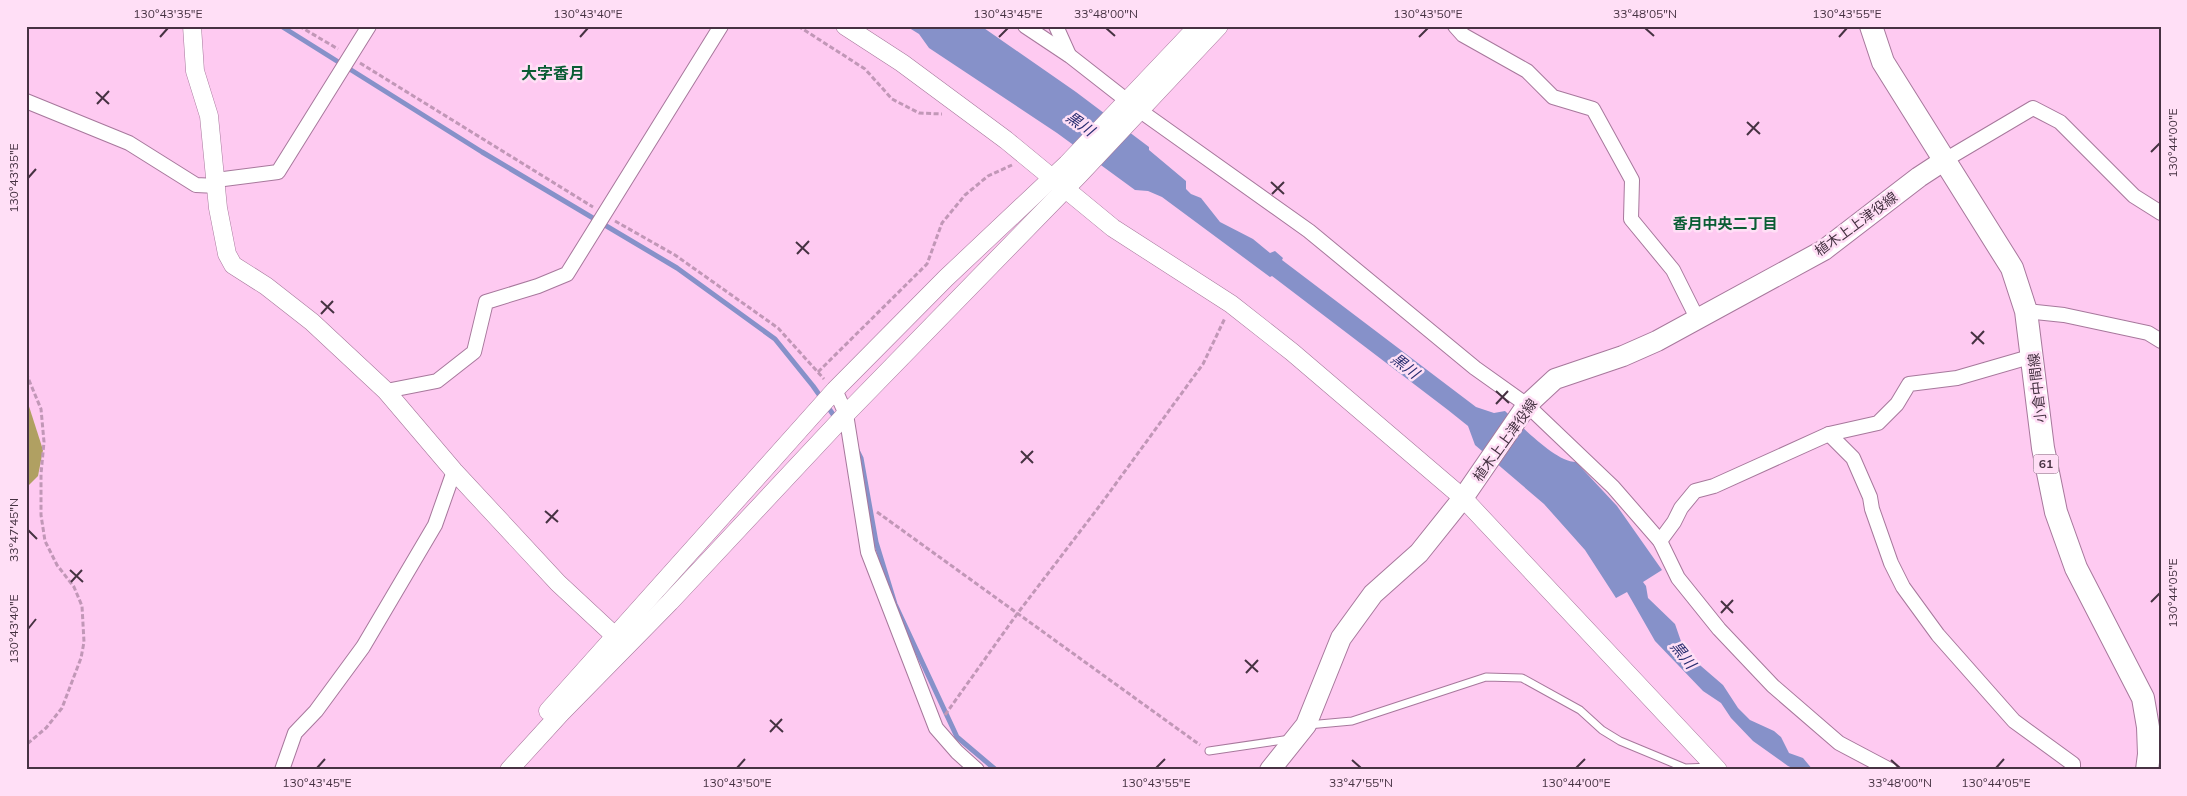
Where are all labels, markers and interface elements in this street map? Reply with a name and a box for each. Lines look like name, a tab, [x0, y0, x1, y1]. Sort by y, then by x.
text: 130°43'35"E	[133, 6, 203, 21]
text: 130°43'40"E	[553, 6, 623, 21]
text: 130°43'45"E	[973, 6, 1043, 21]
text: 33°48'00"N	[1074, 6, 1138, 21]
text: 130°43'50"E	[1393, 6, 1463, 21]
text: 33°48'05"N	[1613, 6, 1677, 21]
text: 130°43'55"E	[1812, 6, 1882, 21]
district label: 大字香月	[521, 63, 585, 83]
water label: 黒川	[1063, 107, 1100, 141]
text: 130°44'00"E	[2165, 108, 2180, 178]
text: 130°43'35"E	[6, 143, 21, 213]
street label: 植木上上津役線	[1811, 188, 1901, 260]
district label: 香月中央二丁目	[1672, 214, 1778, 233]
water label: 黒川	[1388, 349, 1425, 384]
street label: 小倉中間線	[2024, 352, 2050, 424]
street label: 植木上上津役線	[1469, 395, 1541, 485]
road number: 61	[2034, 454, 2058, 474]
text: 33°47'45"N	[6, 498, 21, 562]
text: 130°44'05"E	[2165, 558, 2180, 628]
text: 130°43'40"E	[6, 594, 21, 664]
water label: 黒川	[1667, 637, 1701, 674]
text: 130°43'45"E	[282, 775, 352, 790]
text: 130°43'50"E	[702, 775, 772, 790]
text: 130°43'55"E	[1121, 775, 1191, 790]
text: 33°47'55"N	[1329, 775, 1393, 790]
text: 130°44'00"E	[1541, 775, 1611, 790]
text: 33°48'00"N	[1868, 775, 1932, 790]
text: 130°44'05"E	[1961, 775, 2031, 790]

